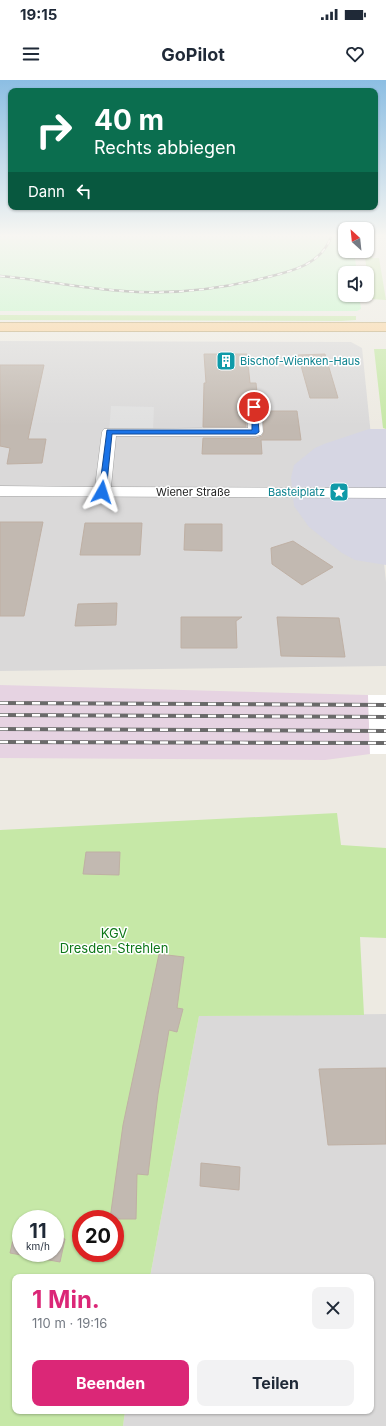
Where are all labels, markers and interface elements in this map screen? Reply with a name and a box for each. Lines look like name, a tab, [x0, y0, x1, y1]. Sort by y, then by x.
text: 19:15	[20, 5, 57, 24]
icon: menu	[20, 43, 42, 65]
icon: heart	[344, 43, 366, 65]
text: GoPilot	[161, 44, 225, 65]
text: 40 m	[94, 103, 164, 137]
icon: right	[28, 104, 80, 156]
text: Rechts abbiegen	[94, 137, 236, 158]
icon: left	[73, 180, 95, 202]
text: Dann	[28, 182, 65, 201]
north arrow	[338, 222, 374, 258]
map controls	[338, 222, 374, 302]
button: sound	[338, 266, 374, 302]
building icon: Bischof-Wienken-Haus	[215, 350, 237, 372]
place label: Bischof-Wienken-Haus	[240, 354, 360, 368]
pin	[237, 390, 271, 424]
icon: arrive	[243, 396, 265, 418]
position arrow	[81, 471, 123, 513]
place icon: Basteiplatz	[328, 481, 350, 503]
street label: Wiener Straße	[156, 485, 230, 499]
place label: Basteiplatz	[268, 485, 325, 499]
park label: KGV Dresden-Strehlen	[60, 925, 168, 956]
speed limit sign: 20	[72, 1210, 124, 1262]
text: 11	[29, 1219, 47, 1243]
text: km/h	[26, 1240, 50, 1252]
text: 1 Min.	[32, 1285, 100, 1314]
button: close	[312, 1287, 354, 1329]
text: 110 m · 19:16	[32, 1315, 107, 1331]
button: Beenden	[32, 1360, 189, 1406]
button: Teilen	[197, 1360, 354, 1406]

